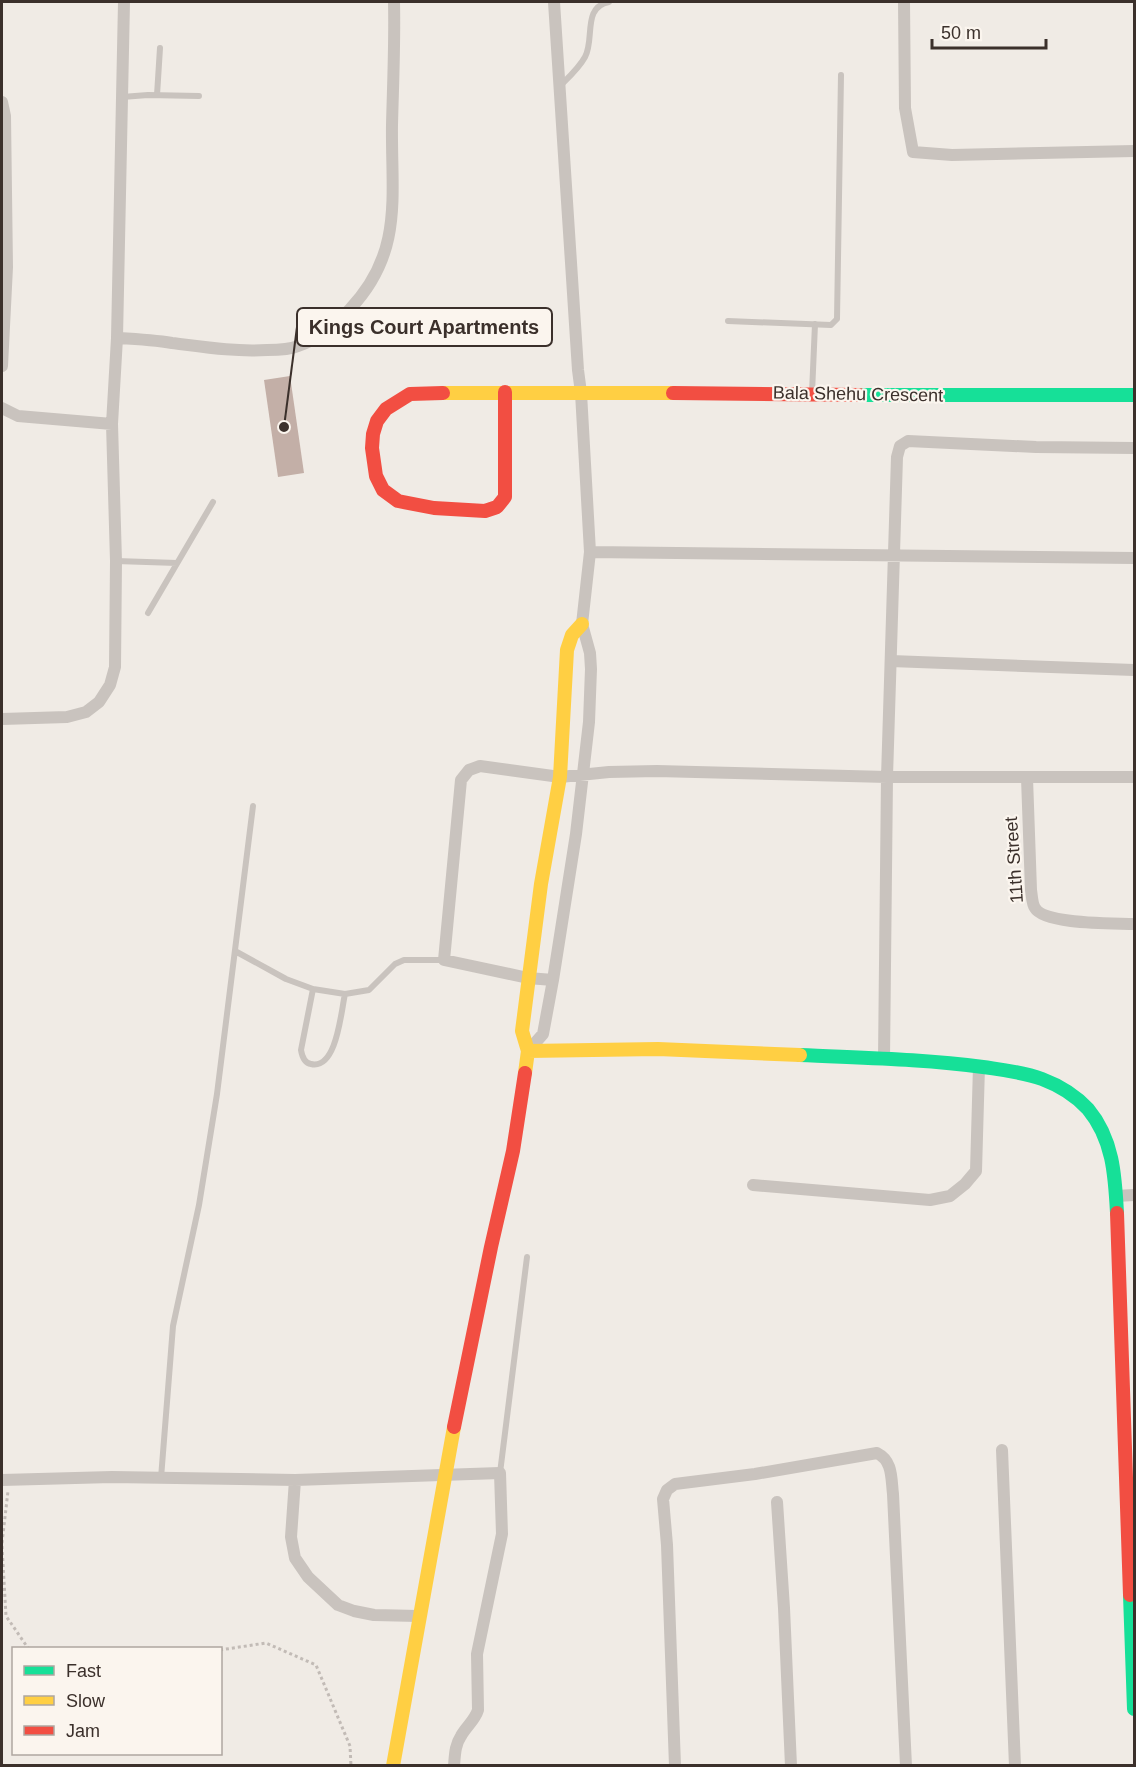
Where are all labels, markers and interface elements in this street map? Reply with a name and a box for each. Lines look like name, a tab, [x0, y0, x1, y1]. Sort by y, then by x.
scale bar	[932, 12, 1046, 50]
text: 50 m	[941, 23, 981, 43]
callout: Kings Court Apartments	[297, 308, 552, 346]
text: Kings Court Apartments	[309, 316, 539, 338]
street label: Bala Shehu Crescent	[773, 383, 943, 405]
street label: 11th Street	[1001, 816, 1027, 904]
legend	[12, 1647, 222, 1755]
text: Fast	[66, 1661, 101, 1681]
text: Slow	[66, 1691, 106, 1711]
text: Jam	[66, 1721, 100, 1741]

